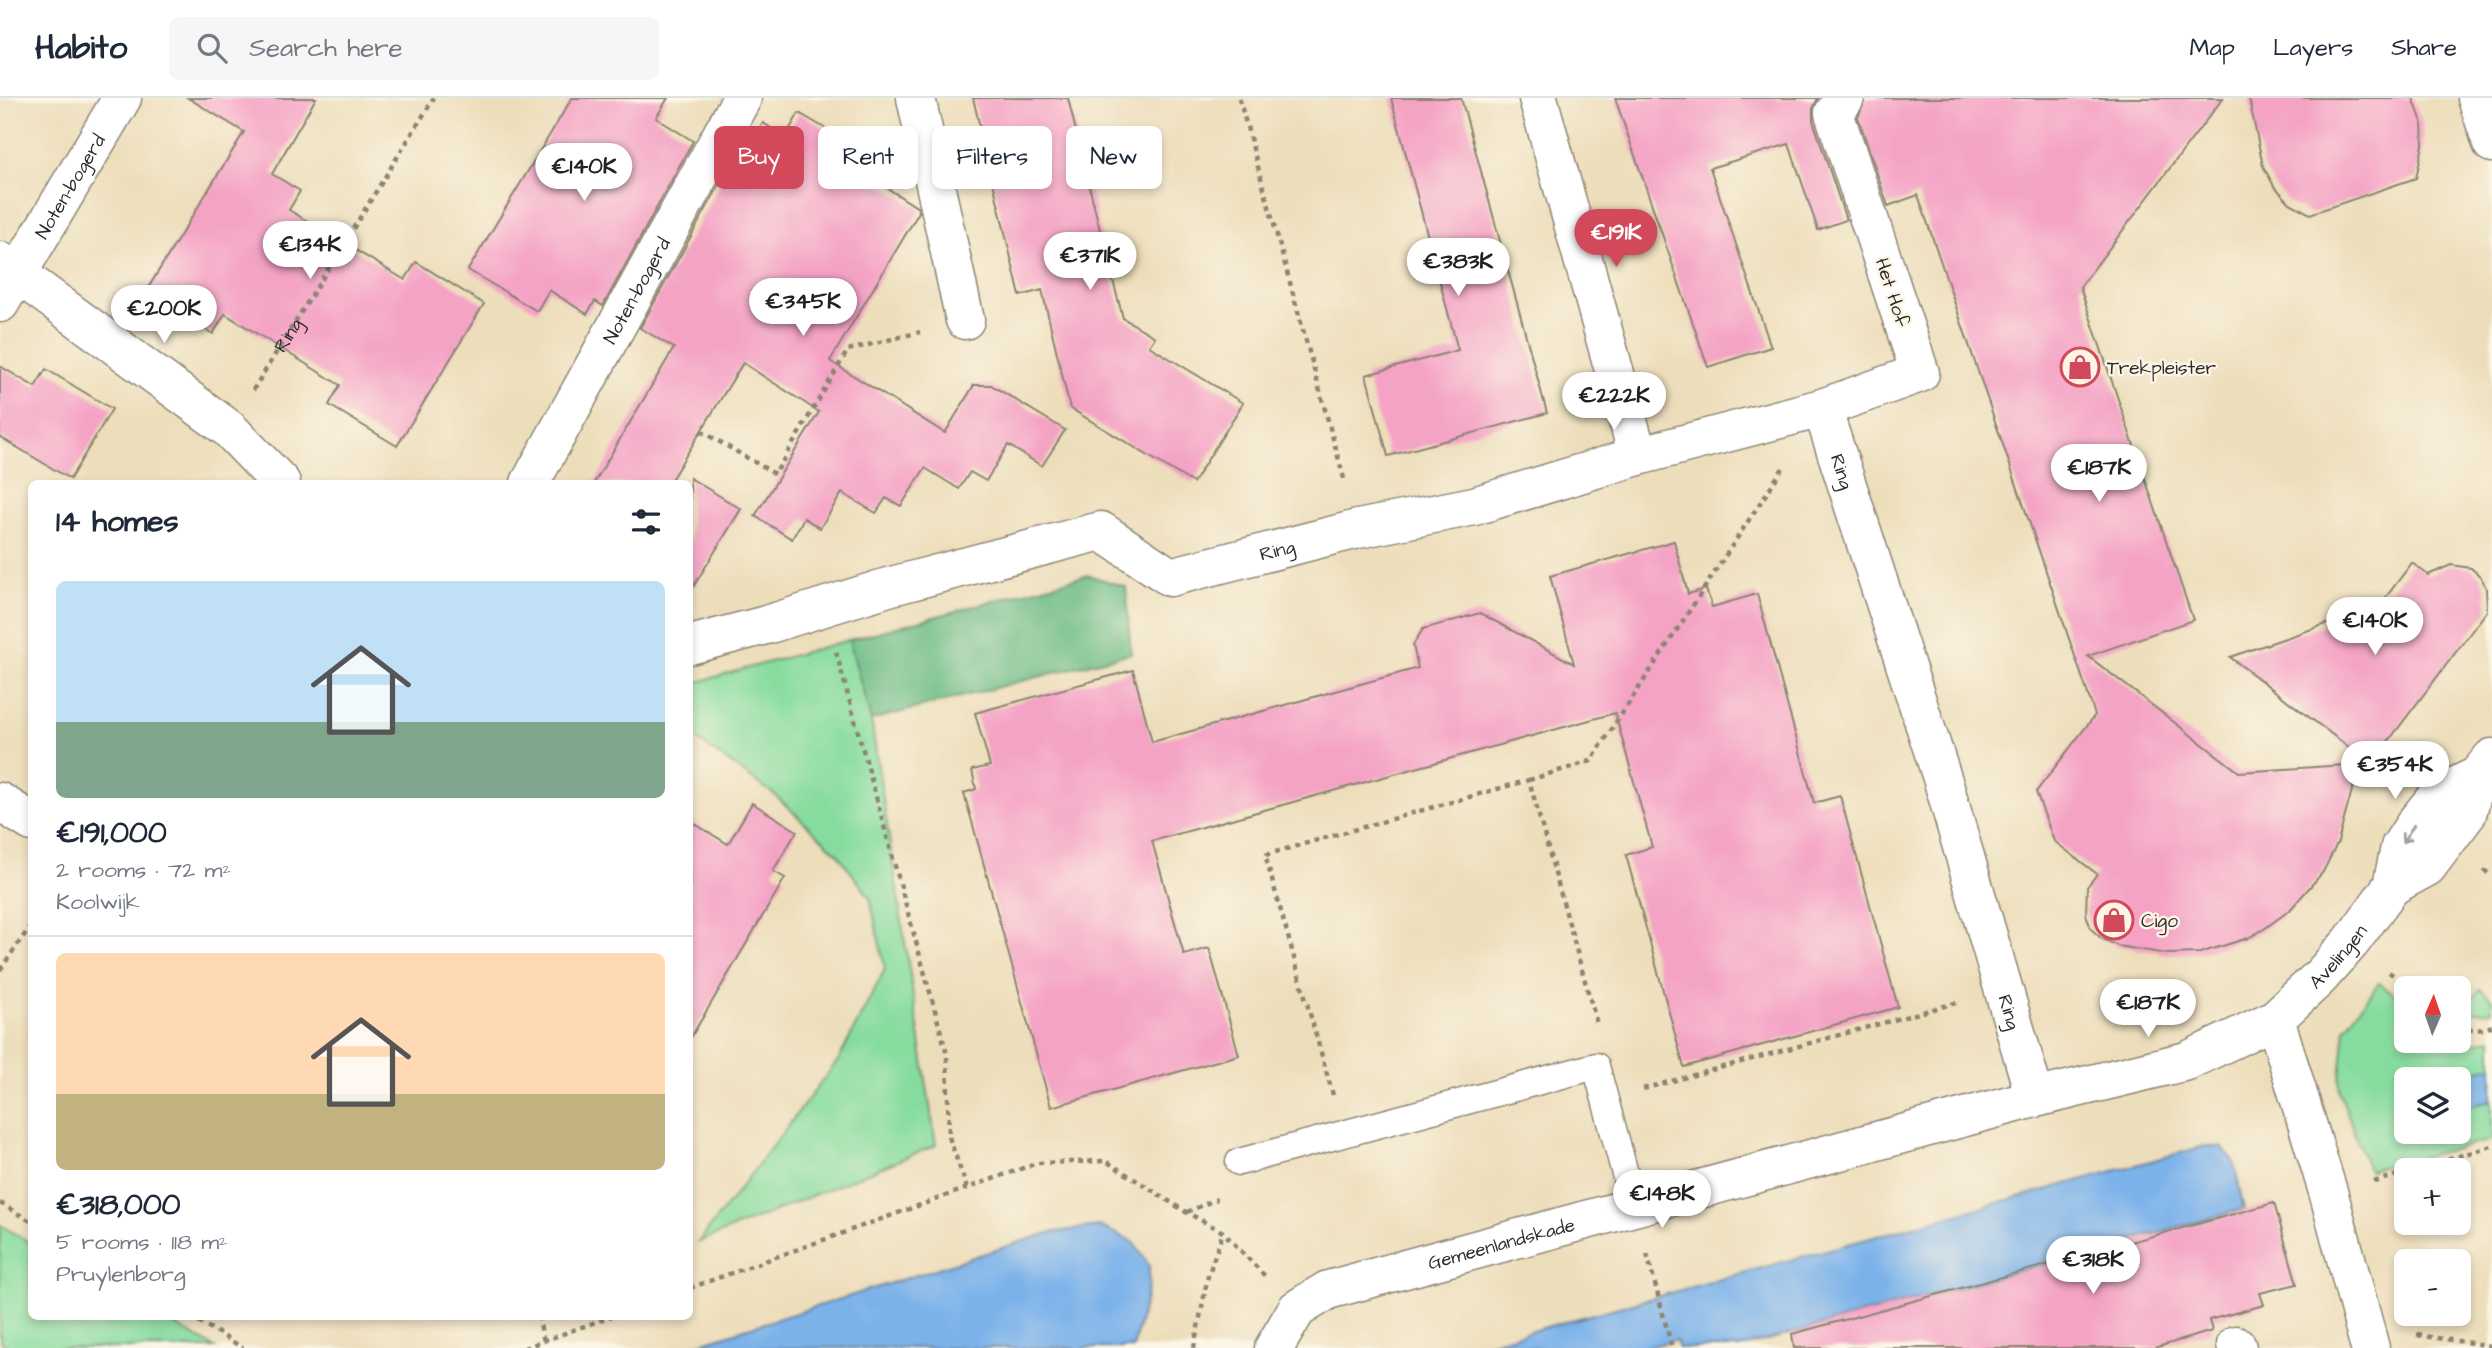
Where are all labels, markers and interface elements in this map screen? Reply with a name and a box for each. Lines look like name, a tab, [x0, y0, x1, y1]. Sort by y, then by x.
search box	[169, 17, 659, 80]
text: Habito	[35, 25, 127, 71]
icon: search	[193, 29, 231, 67]
text: Search here	[249, 30, 403, 66]
text: Map	[2190, 31, 2235, 65]
text: Layers	[2273, 31, 2353, 65]
text: Share	[2391, 31, 2457, 65]
chip: Buy	[714, 126, 804, 189]
chip: Rent	[818, 126, 918, 189]
chip: Filters	[932, 126, 1052, 189]
chip: New	[1066, 126, 1162, 189]
street label: Noten-bogerd	[29, 129, 113, 244]
pin: €140K	[535, 144, 633, 203]
text: €140K	[551, 150, 617, 182]
pin: €191K	[1567, 209, 1665, 269]
text: €191K	[1590, 216, 1642, 248]
pin: €134K	[261, 222, 359, 281]
text: €134K	[279, 228, 341, 260]
pin: €371K	[1041, 232, 1139, 292]
street label: Noten-bogerd	[597, 233, 678, 349]
pin: €383K	[1409, 238, 1507, 298]
text: €371K	[1059, 239, 1121, 271]
text: €383K	[1423, 245, 1493, 277]
street label: Het Hof	[1868, 255, 1916, 331]
pin: €345K	[754, 278, 852, 338]
text: €345K	[765, 285, 841, 317]
pin: €200K	[115, 286, 213, 345]
text: €200K	[127, 292, 201, 324]
street label: Ring	[268, 313, 310, 358]
shop icon: Trekpleister	[2059, 346, 2101, 388]
place label: Trekpleister	[2107, 355, 2216, 382]
pin: €222K	[1565, 372, 1663, 432]
text: €222K	[1578, 379, 1650, 411]
pin: €187K	[2050, 444, 2148, 504]
street label: Ring	[1823, 451, 1860, 493]
text: €187K	[2067, 451, 2131, 483]
text: 14 homes	[56, 501, 179, 543]
icon: filters	[627, 503, 665, 541]
street label: Ring	[1257, 534, 1298, 569]
pin: €140K	[2326, 598, 2424, 657]
text: €140K	[2342, 604, 2408, 636]
icon: home	[298, 627, 424, 753]
pin: €354K	[2346, 742, 2444, 801]
text: €354K	[2357, 748, 2433, 780]
text: €191,000	[56, 812, 167, 854]
one-way arrow	[2401, 824, 2415, 844]
text: 2 rooms · 72 m²	[56, 854, 231, 886]
text: Koolwijk	[56, 886, 140, 918]
shop icon: Cigo	[2093, 899, 2135, 941]
place label: Cigo	[2141, 908, 2178, 936]
street label: Avelingen	[2303, 919, 2374, 996]
north arrow	[2394, 976, 2471, 1054]
map controls	[2394, 976, 2471, 1326]
pin: €187K	[2099, 979, 2197, 1039]
text: €187K	[2116, 986, 2180, 1018]
street label: Ring	[1991, 991, 2027, 1034]
icon: home	[298, 999, 424, 1125]
button: layers	[2394, 1067, 2471, 1144]
button: +	[2394, 1158, 2471, 1235]
pin: €148K	[1613, 1170, 1711, 1230]
text: €148K	[1629, 1177, 1695, 1209]
text: €318,000	[56, 1184, 181, 1226]
street label: Gemeenlandskade	[1425, 1212, 1578, 1277]
text: 5 rooms · 118 m²	[56, 1226, 228, 1258]
pin: €318K	[2044, 1236, 2142, 1296]
text: €318K	[2062, 1243, 2124, 1275]
button: −	[2394, 1249, 2471, 1326]
text: Pruylenborg	[56, 1258, 186, 1290]

